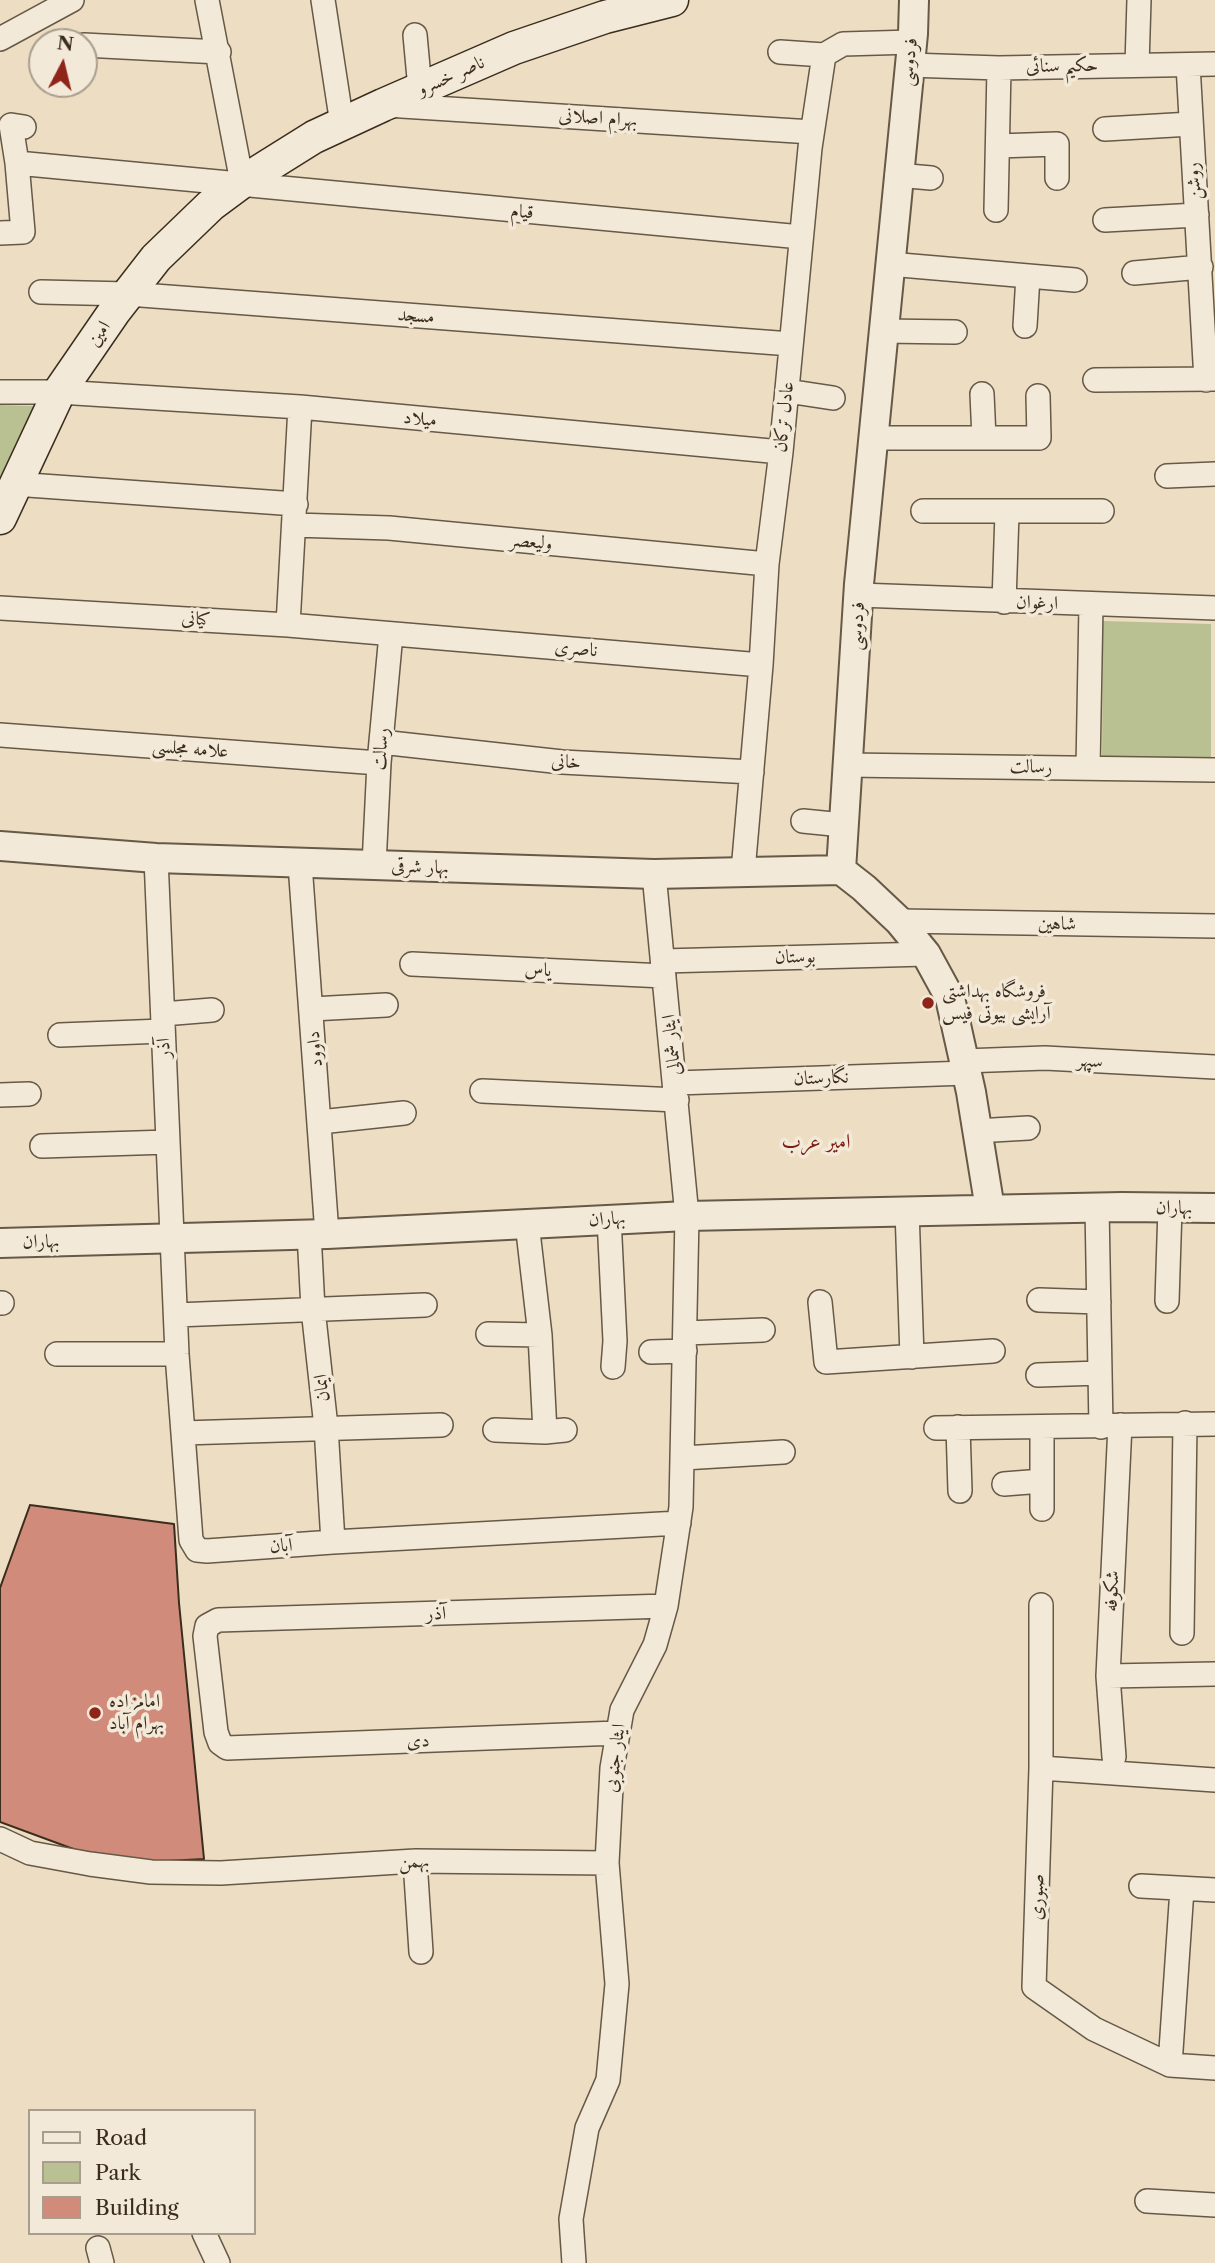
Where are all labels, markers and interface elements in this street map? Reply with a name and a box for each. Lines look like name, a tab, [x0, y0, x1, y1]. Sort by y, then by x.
north arrow	[28, 28, 98, 98]
text: N	[56, 31, 75, 56]
street label: فردوسی	[895, 37, 923, 87]
street label: ناصر خسرو	[414, 51, 488, 101]
street label: حکیم سنائی	[1026, 54, 1098, 78]
street label: بهرام اصلانی	[558, 104, 638, 132]
street label: روشن	[1181, 161, 1207, 201]
street label: قیام	[509, 200, 535, 224]
street label: مسجد	[397, 303, 435, 329]
street label: امین	[82, 317, 116, 351]
street label: عادل ترکان	[769, 380, 799, 454]
street label: میلاد	[402, 406, 438, 432]
street label: ولیعصر	[509, 529, 553, 555]
street label: ارغوان	[1015, 591, 1059, 615]
street label: فردوسی	[844, 601, 870, 651]
street label: کیانی	[181, 607, 211, 631]
street label: ناصری	[554, 636, 598, 662]
street label: رسالت	[368, 727, 394, 771]
street label: علامه مجلسی	[151, 735, 229, 763]
street label: خانی	[550, 750, 582, 774]
street label: رسالت	[1009, 755, 1053, 779]
street label: بهار شرقی	[391, 855, 449, 879]
street label: شاهین	[1038, 912, 1076, 936]
street label: بوستان	[774, 945, 816, 969]
street label: یاس	[524, 958, 552, 982]
place label: فروشگاه بهداشتی آرایشی بیوتی فیس	[942, 981, 1051, 1025]
marker: فروشگاه بهداشتی آرایشی بیوتی فیس	[920, 995, 936, 1011]
street label: ایثار شمالی	[657, 1013, 687, 1077]
street label: داوود	[302, 1030, 328, 1068]
street label: آذر	[152, 1037, 176, 1059]
street label: سپهر	[1076, 1049, 1104, 1073]
street label: نگارستان	[793, 1066, 849, 1090]
district label: امیر عرب	[781, 1129, 851, 1155]
street label: بهاران	[1155, 1196, 1193, 1220]
street label: بهاران	[588, 1207, 626, 1231]
street label: بهاران	[22, 1230, 60, 1254]
street label: ایمان	[309, 1373, 335, 1403]
street label: آبان	[269, 1534, 293, 1558]
street label: شکوفه	[1100, 1570, 1124, 1612]
street label: آذر	[425, 1602, 447, 1626]
place label: امامزاده بهرام آباد	[109, 1691, 164, 1735]
marker: امامزاده بهرام آباد	[87, 1705, 103, 1721]
street label: ایثار جنوبی	[599, 1722, 631, 1794]
street label: دی	[406, 1729, 430, 1753]
street label: بهمن	[398, 1850, 430, 1874]
street label: صبوری	[1025, 1873, 1049, 1921]
legend	[28, 2109, 256, 2235]
text: Road	[95, 2125, 147, 2150]
text: Park	[95, 2160, 141, 2185]
text: Building	[95, 2195, 179, 2220]

